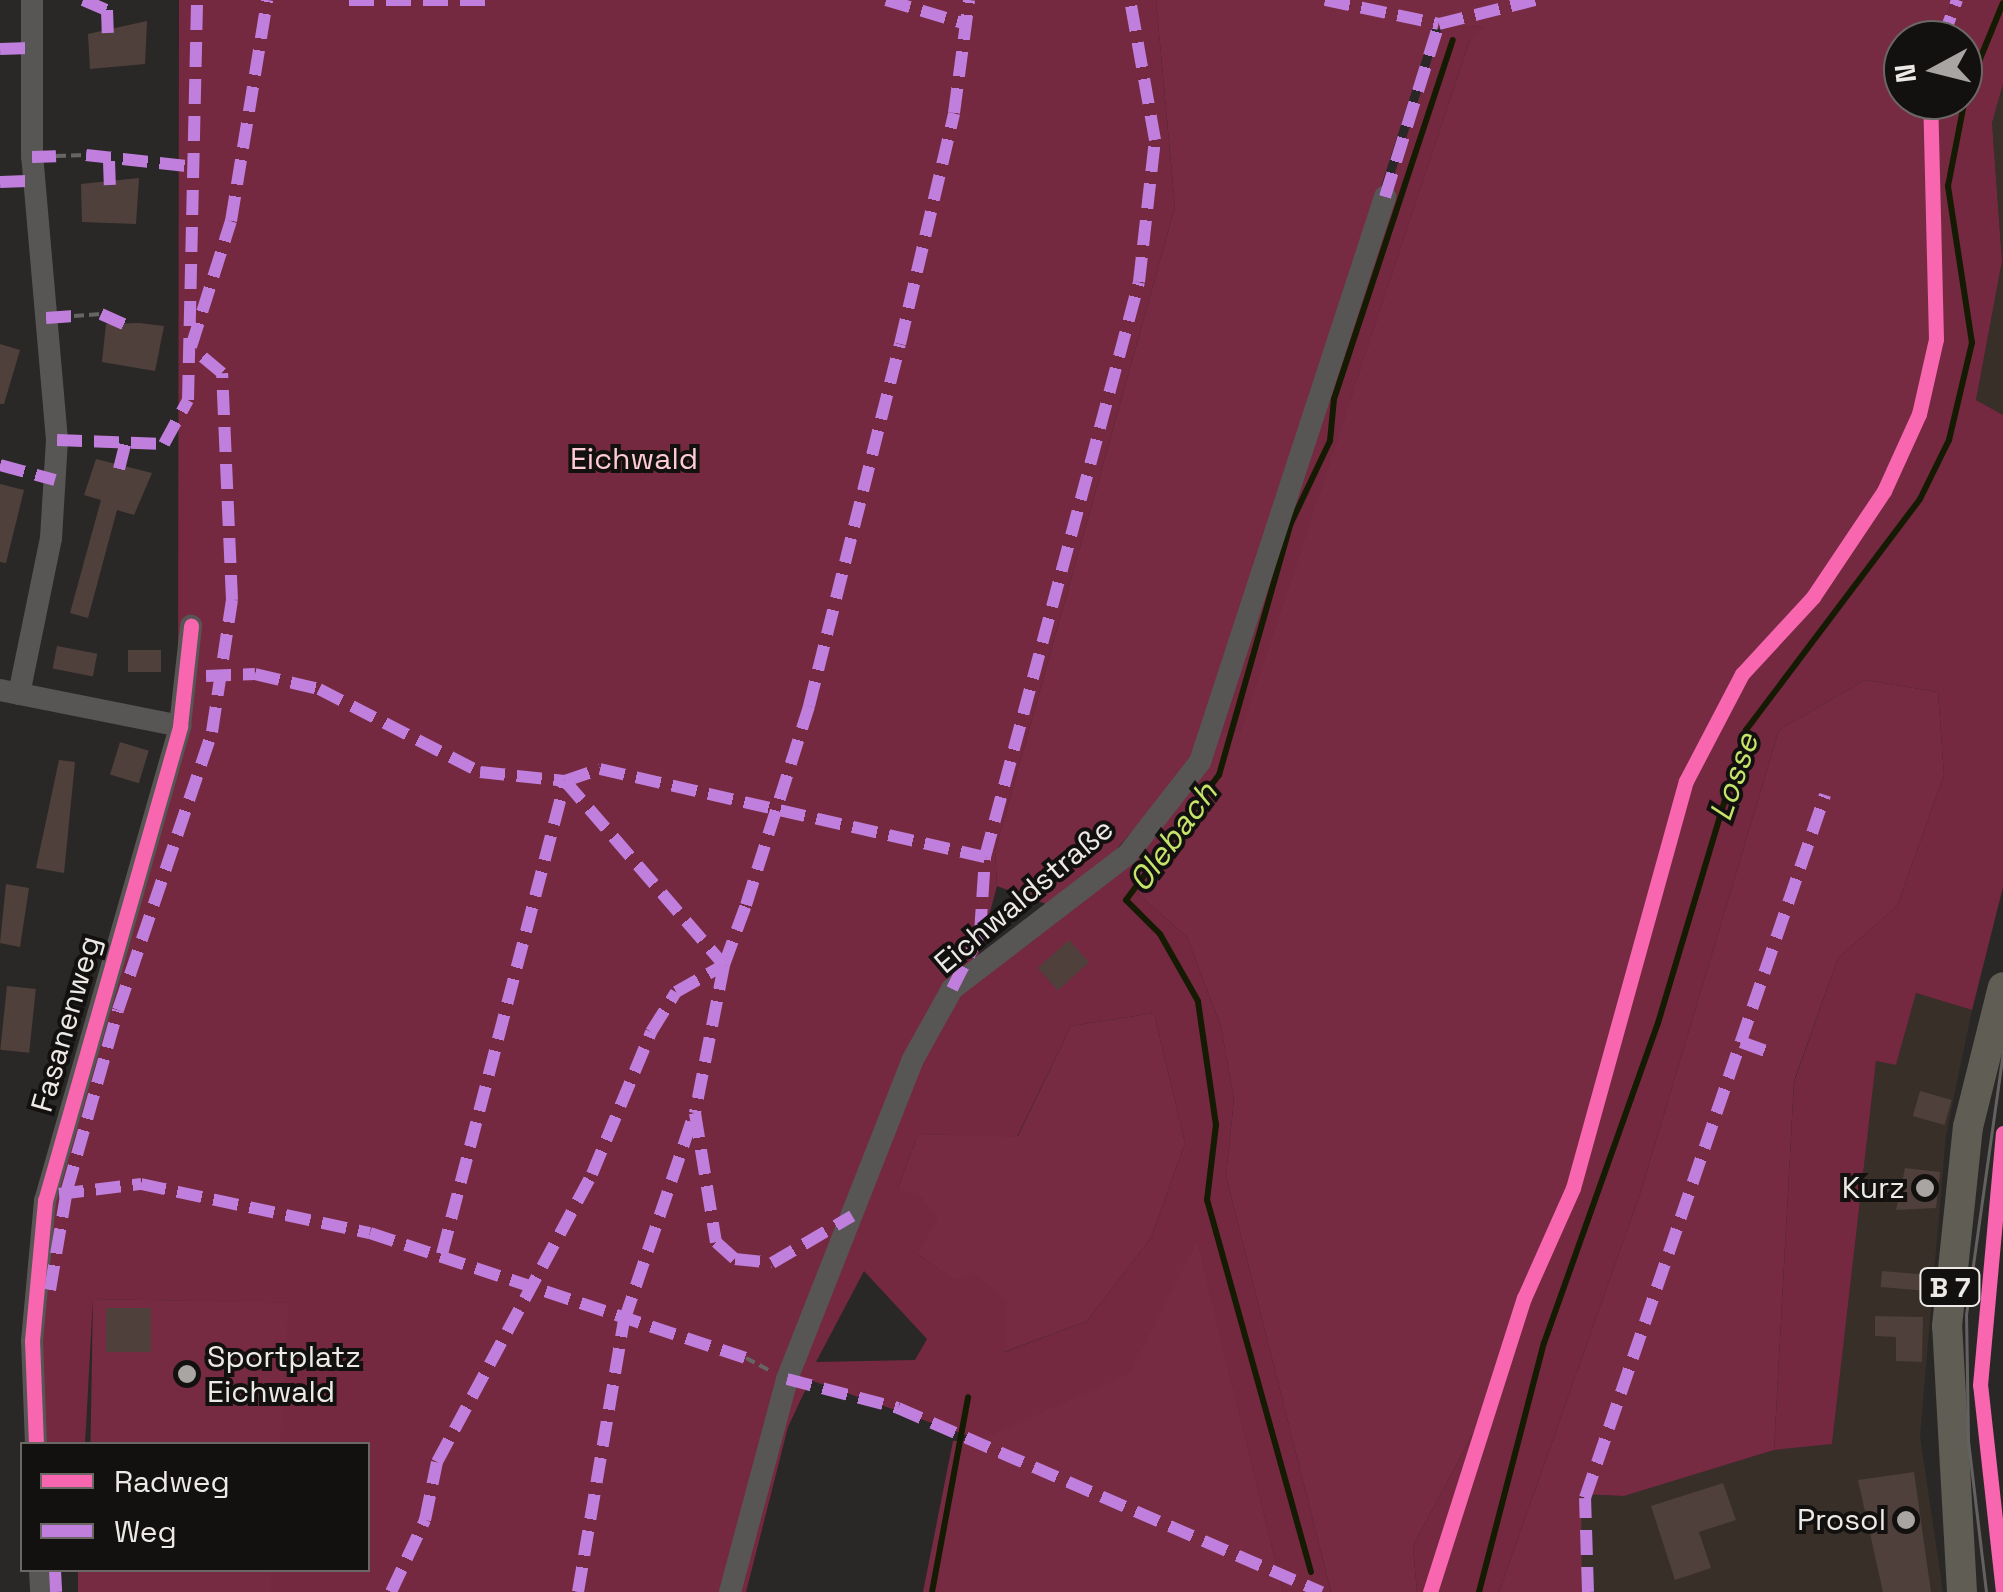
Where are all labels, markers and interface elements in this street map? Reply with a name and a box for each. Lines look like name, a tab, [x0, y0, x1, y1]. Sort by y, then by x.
north arrow	[1883, 20, 1983, 120]
text: N	[1886, 62, 1924, 85]
park label: Eichwald	[570, 441, 698, 477]
water label: Losse	[1701, 728, 1767, 826]
water label: Olebach	[1121, 775, 1225, 899]
street label: Eichwaldstraße	[927, 811, 1121, 981]
street label: Fasanenweg	[24, 932, 108, 1116]
place label: Kurz	[1842, 1170, 1905, 1206]
marker: Kurz	[1914, 1177, 1936, 1199]
road number: B 7	[1918, 1264, 1982, 1310]
place label: Sportplatz Eichwald	[207, 1339, 361, 1410]
marker: Sportplatz Eichwald	[176, 1363, 198, 1385]
legend	[20, 1442, 370, 1572]
text: Radweg	[114, 1462, 230, 1501]
place label: Prosol	[1797, 1502, 1886, 1538]
marker: Prosol	[1895, 1509, 1917, 1531]
text: Weg	[114, 1512, 177, 1551]

